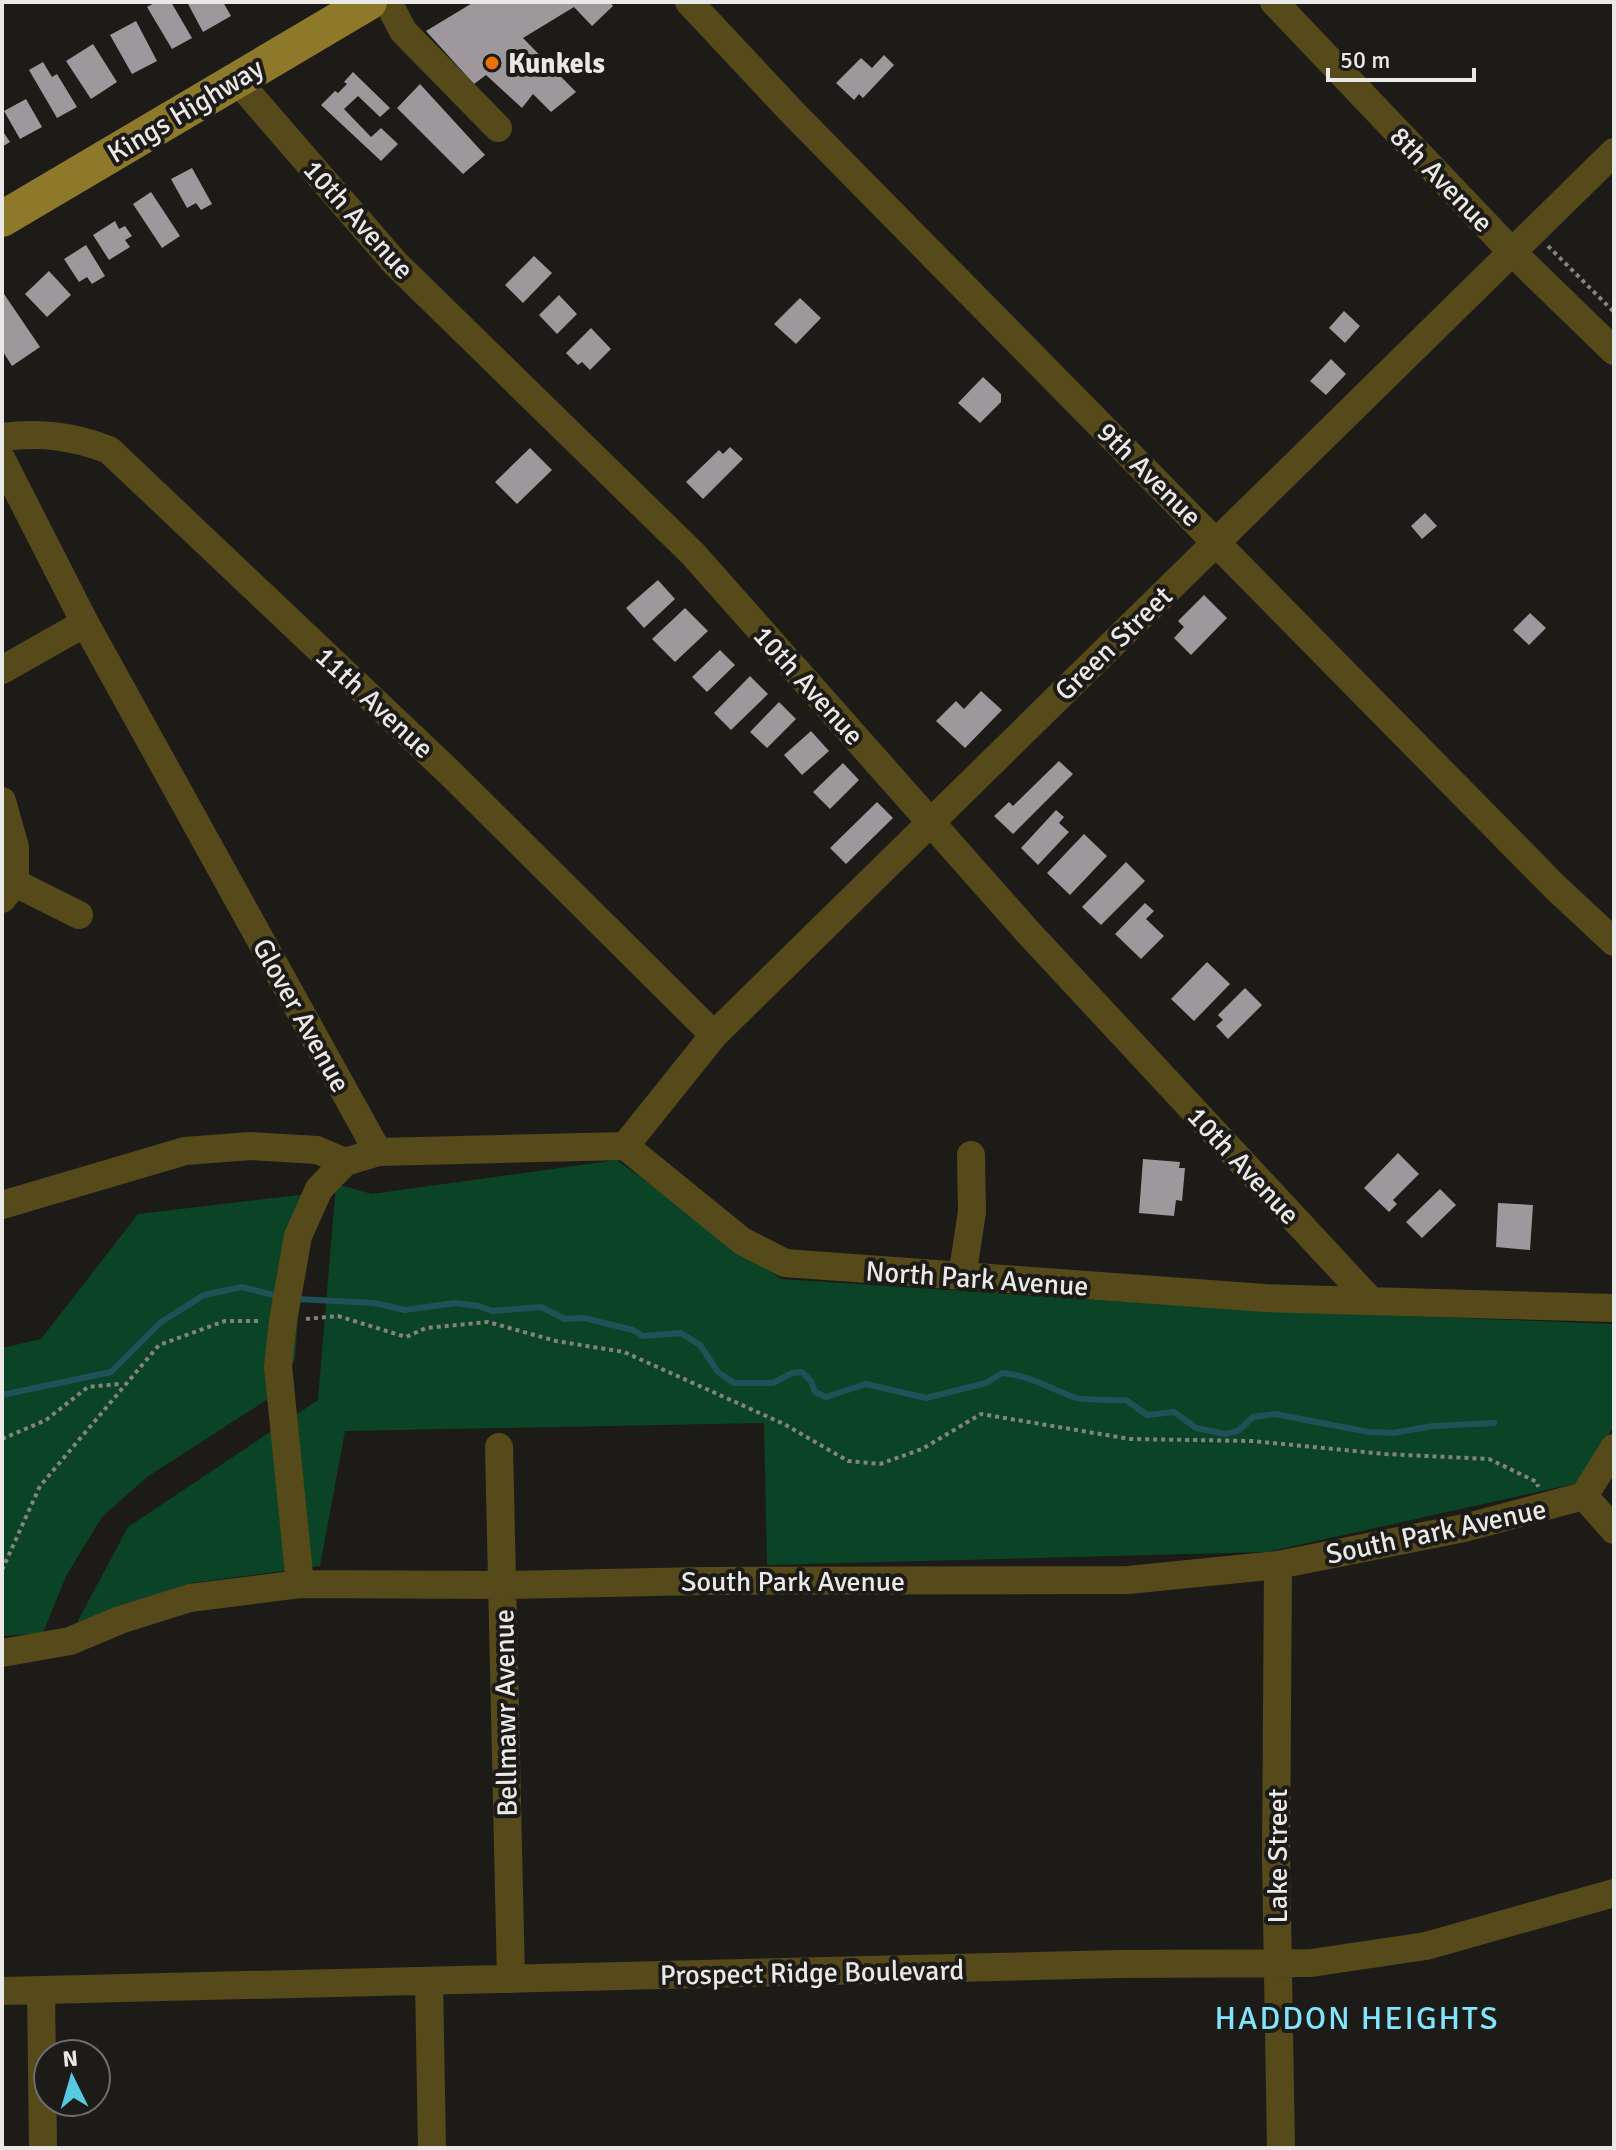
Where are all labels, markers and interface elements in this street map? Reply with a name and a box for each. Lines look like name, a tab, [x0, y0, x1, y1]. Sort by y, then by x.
scale bar	[1328, 32, 1474, 82]
text: 50 m	[1340, 45, 1390, 75]
place label: Kunkels	[508, 47, 605, 81]
street label: Kings Highway	[101, 51, 270, 171]
marker: Kunkels	[483, 54, 501, 72]
street label: 8th Avenue	[1383, 120, 1500, 240]
street label: 10th Avenue	[296, 153, 421, 286]
street label: 9th Avenue	[1090, 415, 1209, 534]
street label: Green Street	[1048, 579, 1180, 708]
street label: 10th Avenue	[746, 619, 871, 752]
street label: 11th Avenue	[308, 639, 440, 766]
street label: Glover Avenue	[245, 933, 357, 1098]
street label: 10th Avenue	[1180, 1100, 1307, 1232]
street label: North Park Avenue	[864, 1254, 1089, 1304]
street label: South Park Avenue	[1323, 1492, 1549, 1572]
street label: South Park Avenue	[681, 1565, 905, 1599]
street label: Bellmawr Avenue	[487, 1609, 525, 1817]
street label: Lake Street	[1261, 1788, 1295, 1924]
street label: Prospect Ridge Boulevard	[660, 1953, 965, 1993]
district label: HADDON HEIGHTS	[1214, 1999, 1500, 2038]
north arrow	[32, 2038, 112, 2118]
text: N	[61, 2044, 79, 2073]

